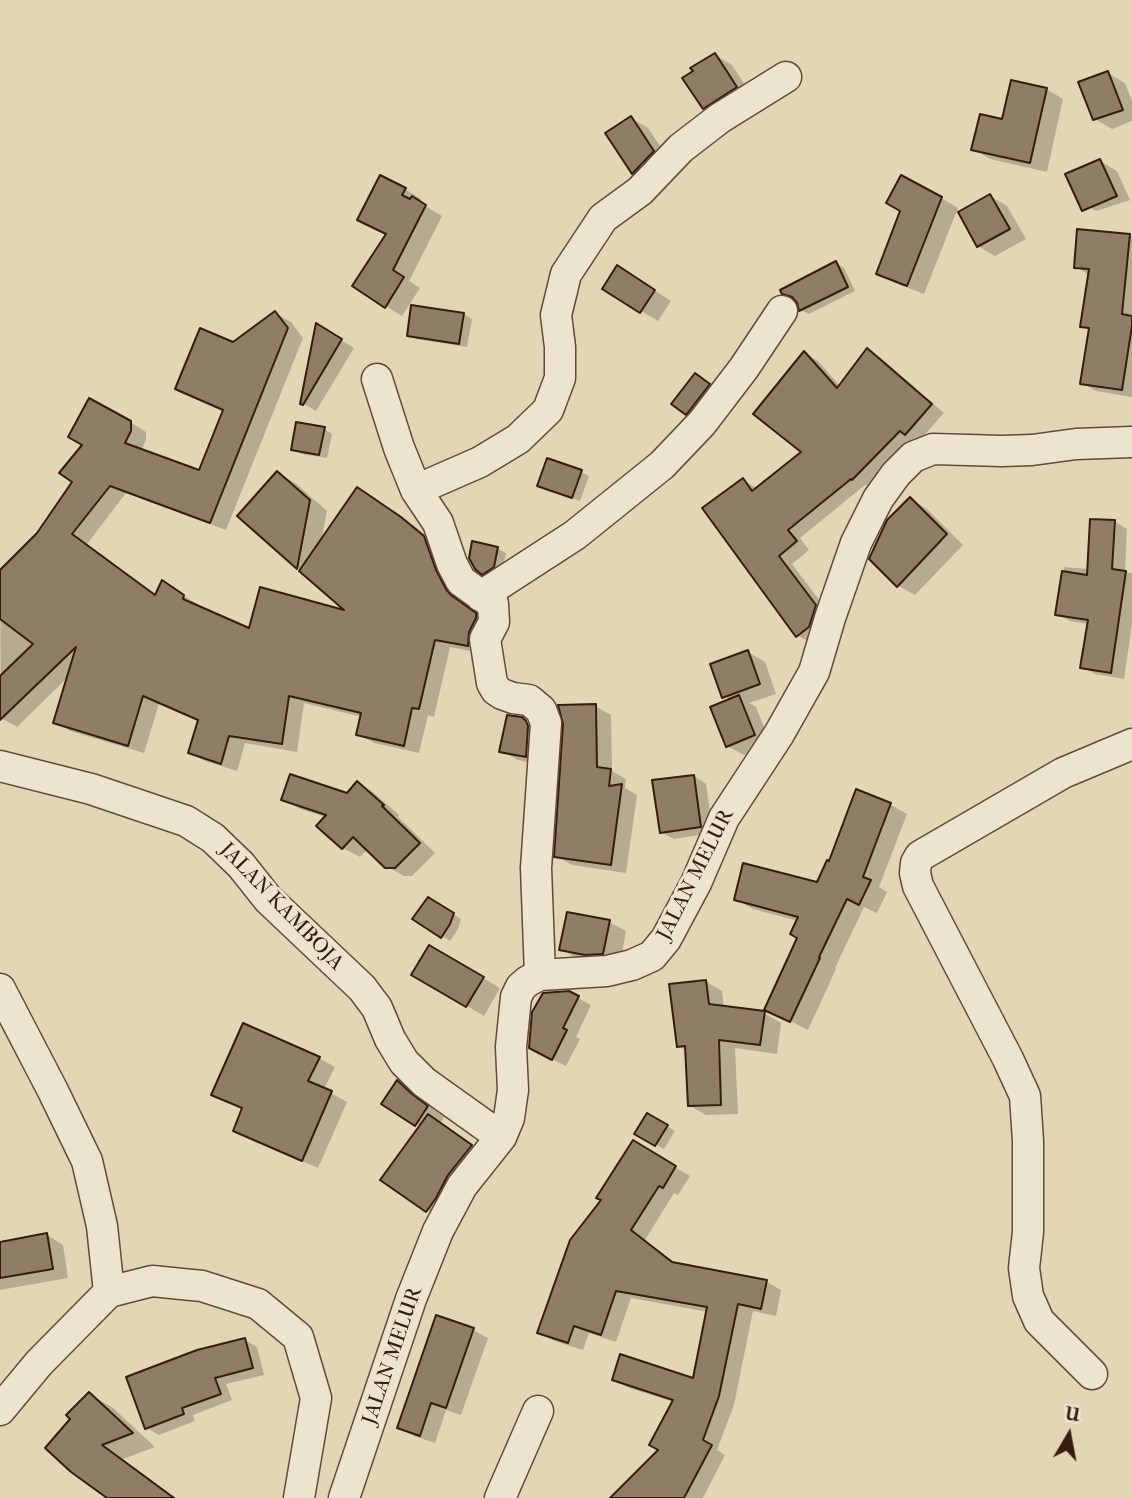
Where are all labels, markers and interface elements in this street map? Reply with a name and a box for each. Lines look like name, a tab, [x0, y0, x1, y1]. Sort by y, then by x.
street label: JALAN MELUR	[652, 805, 740, 945]
street label: JALAN KAMBOJA	[214, 838, 348, 976]
street label: JALAN MELUR	[358, 1284, 428, 1428]
north arrow	[1034, 1400, 1104, 1470]
text: U	[1063, 1402, 1082, 1426]

